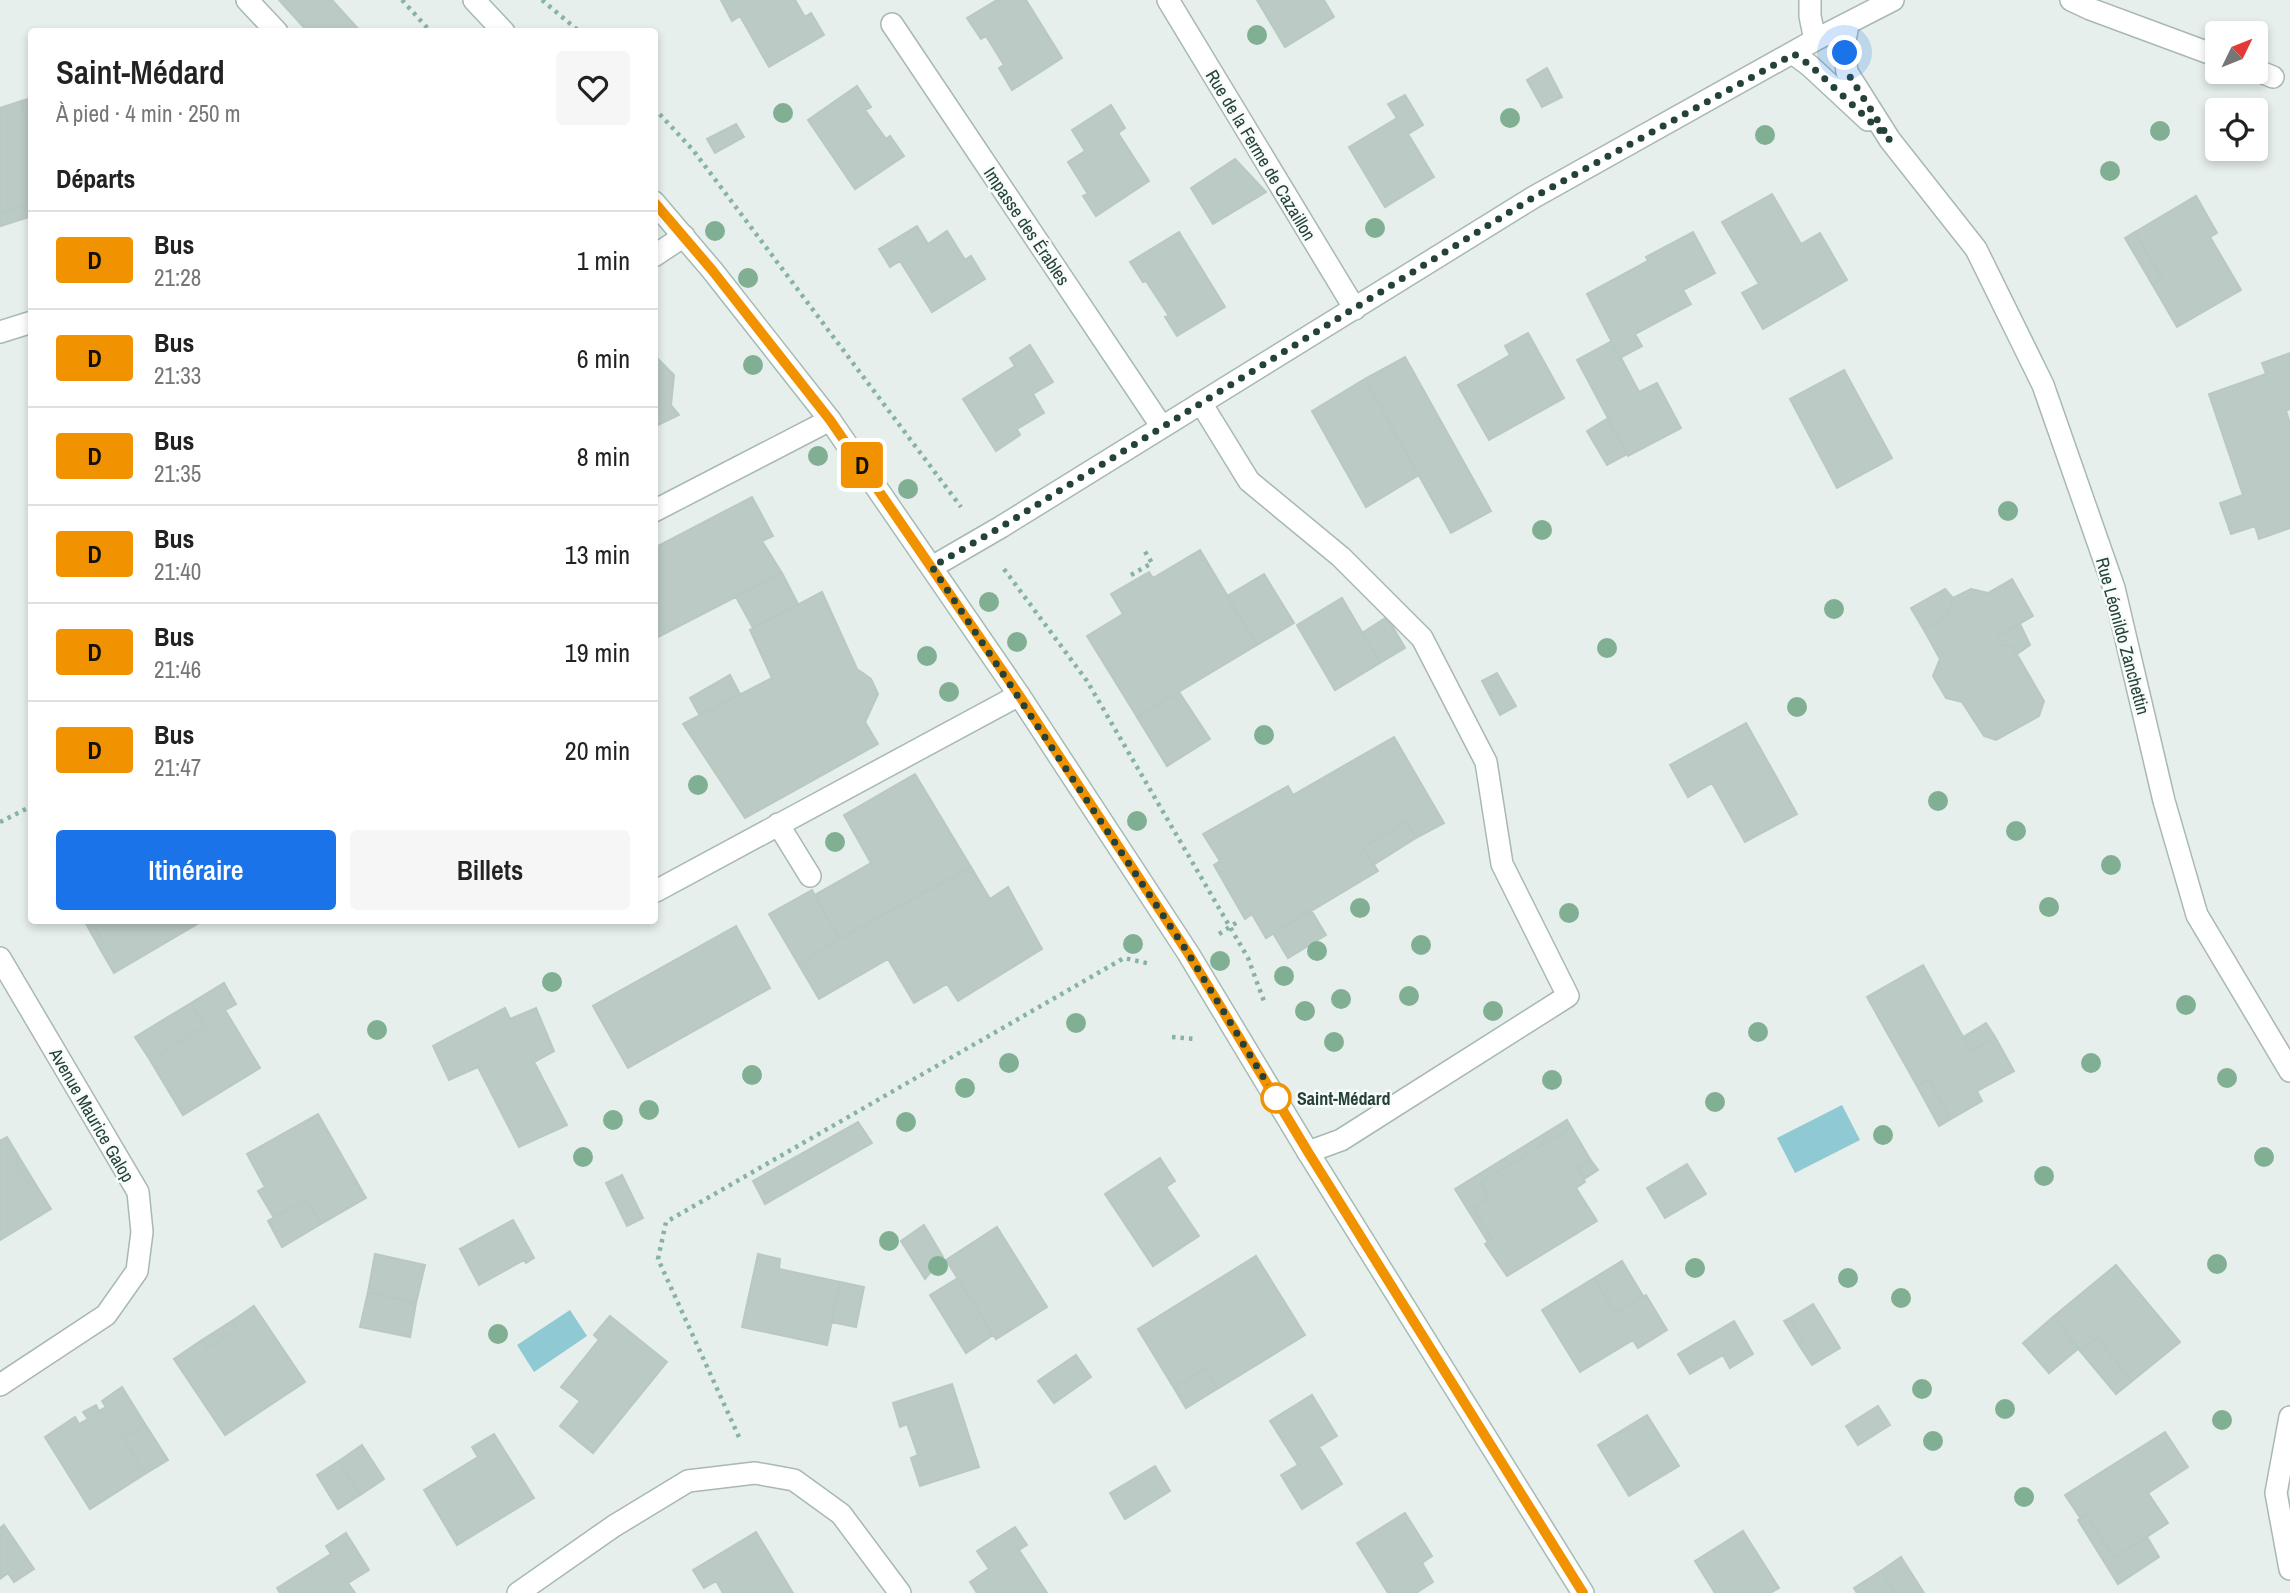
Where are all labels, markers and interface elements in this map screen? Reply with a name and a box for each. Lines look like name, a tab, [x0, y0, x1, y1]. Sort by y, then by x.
north arrow	[2205, 21, 2268, 84]
map controls	[2205, 21, 2268, 161]
your location	[1827, 35, 1862, 70]
text: Saint-Médard	[56, 50, 225, 94]
button: heart	[556, 51, 630, 125]
street label: Rue de la Ferme de Cazaillon	[1200, 65, 1322, 245]
text: À pied · 4 min · 250 m	[56, 98, 241, 129]
button: locate	[2205, 98, 2268, 161]
text: Départs	[56, 161, 135, 196]
street label: Impasse des Érables	[978, 162, 1076, 290]
text: Bus	[154, 227, 194, 262]
text: 1 min	[577, 243, 630, 278]
text: D	[87, 244, 102, 276]
text: 21:28	[154, 262, 201, 293]
text: Bus	[154, 325, 194, 360]
text: 6 min	[577, 341, 630, 376]
text: D	[87, 342, 102, 374]
text: 21:33	[154, 360, 201, 391]
text: Bus	[154, 423, 194, 458]
text: 8 min	[577, 439, 630, 474]
text: D	[87, 440, 102, 472]
line badge: D	[839, 442, 885, 488]
text: D	[855, 449, 869, 481]
text: 21:35	[154, 458, 201, 489]
text: Bus	[154, 521, 194, 556]
text: 13 min	[565, 537, 630, 572]
text: D	[87, 538, 102, 570]
street label: Rue Léonildo Zanchettin	[2090, 555, 2156, 717]
text: 21:40	[154, 556, 201, 587]
text: Bus	[154, 619, 194, 654]
text: 19 min	[565, 635, 630, 670]
text: D	[87, 636, 102, 668]
text: 21:46	[154, 654, 201, 685]
text: Bus	[154, 717, 194, 752]
text: 20 min	[565, 733, 630, 768]
text: D	[87, 734, 102, 766]
text: 21:47	[154, 752, 201, 783]
button: Itinéraire	[56, 830, 336, 910]
button: Billets	[350, 830, 630, 910]
street label: Avenue Maurice Galop	[43, 1043, 141, 1187]
marker: Saint-Médard	[1261, 1083, 1291, 1113]
place label: Saint-Médard	[1297, 1086, 1391, 1111]

